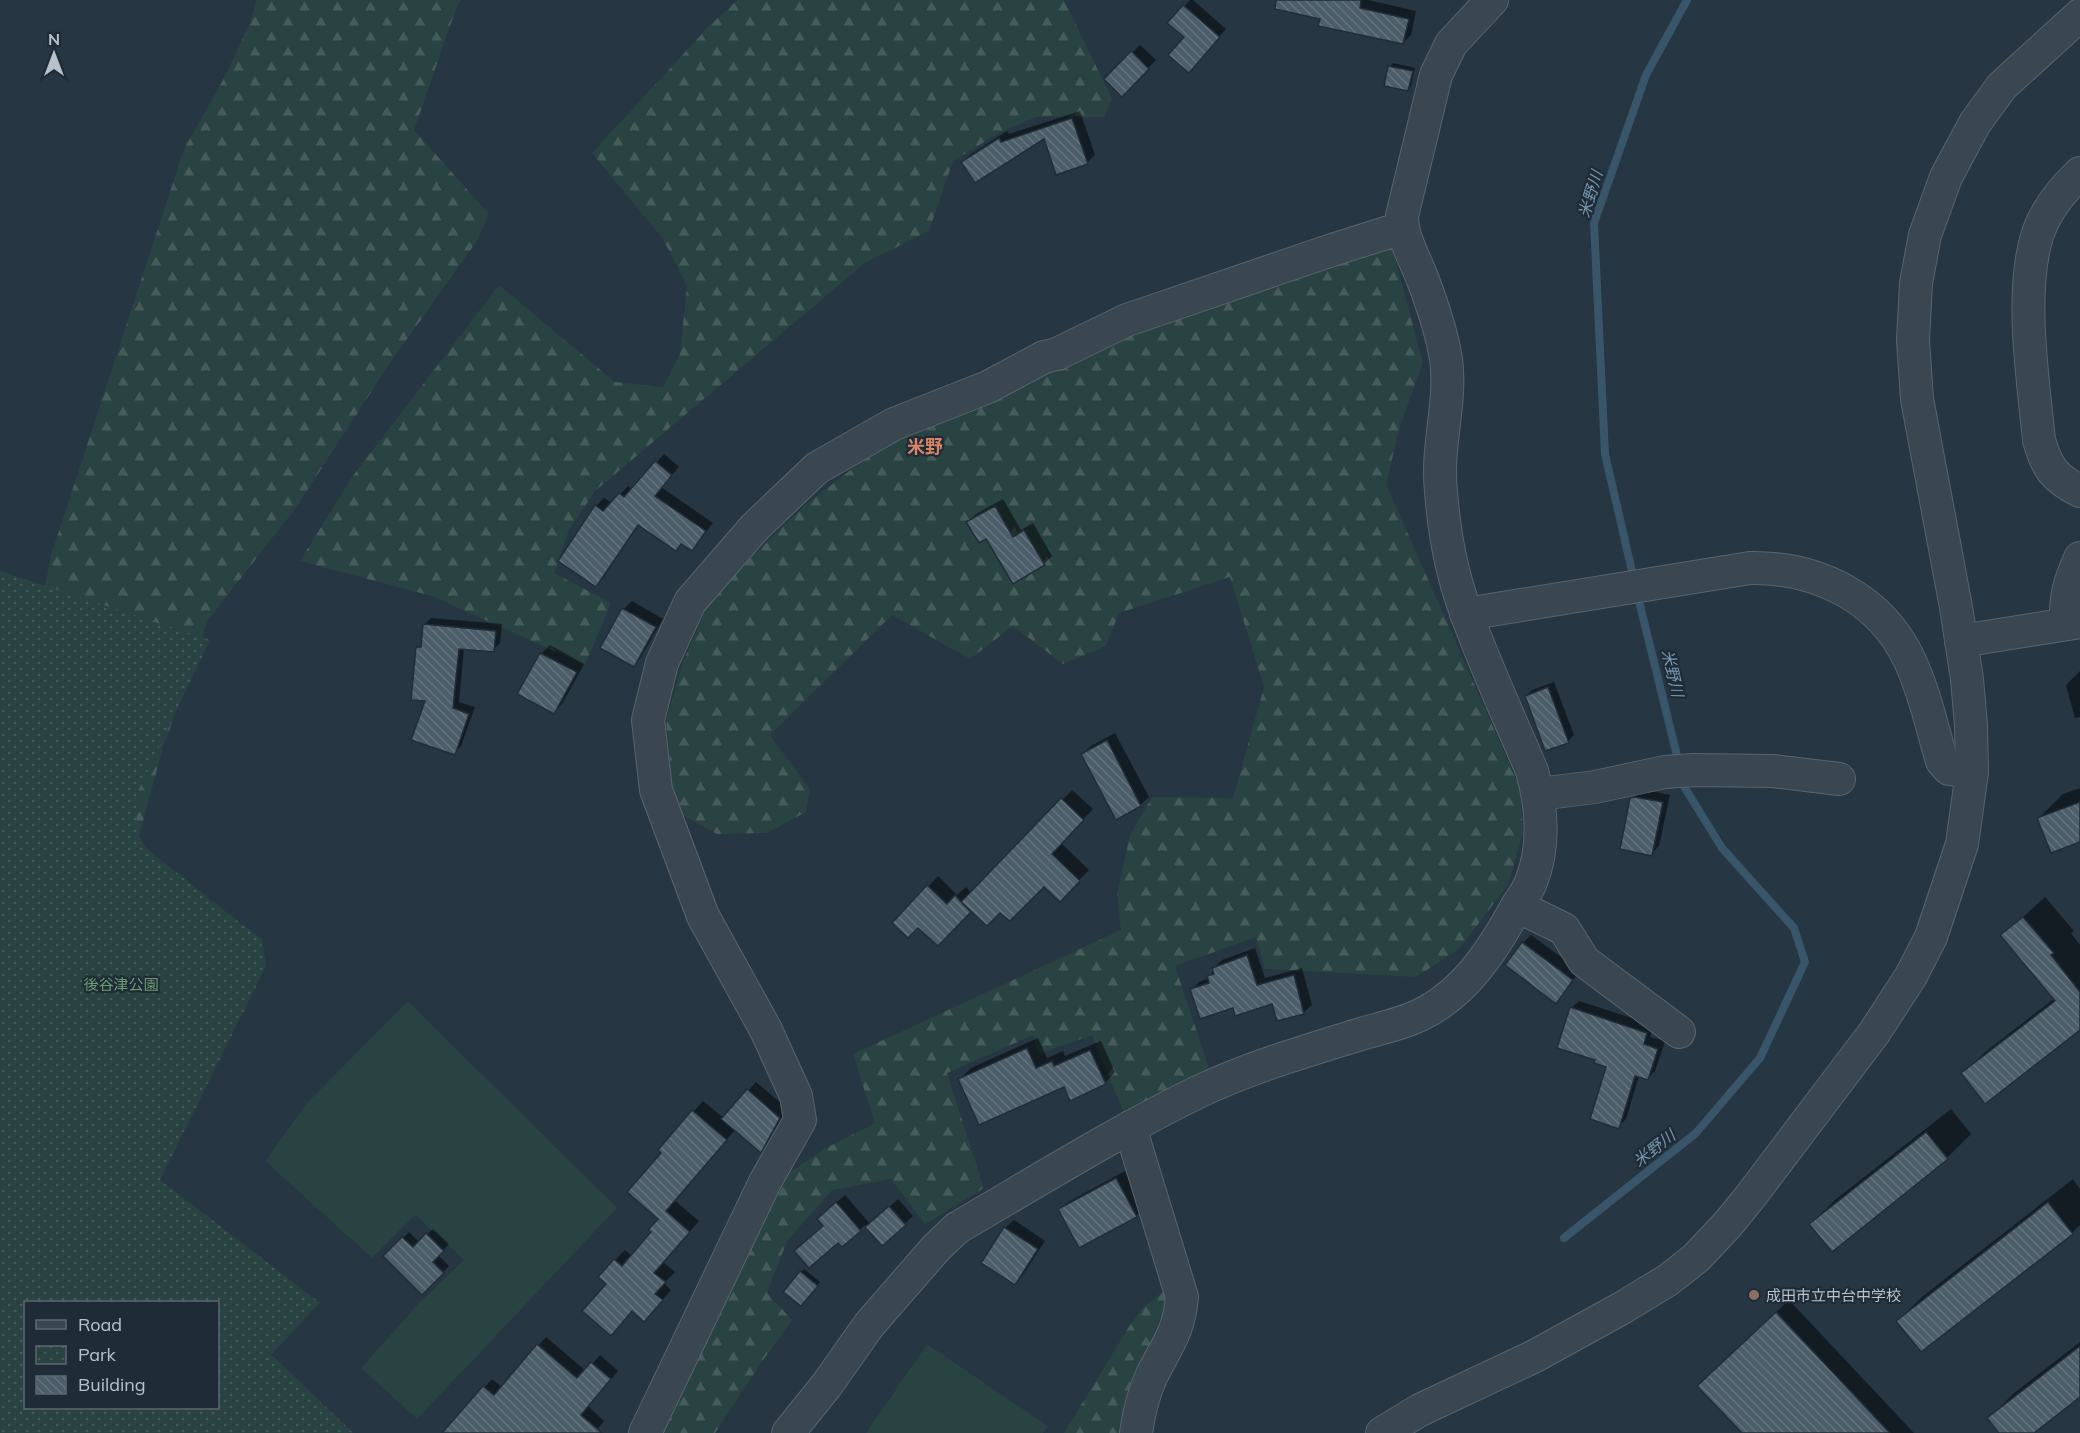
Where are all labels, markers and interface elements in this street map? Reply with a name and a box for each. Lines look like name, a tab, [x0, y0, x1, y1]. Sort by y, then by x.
north arrow	[24, 24, 84, 84]
text: N	[48, 29, 60, 49]
water label: 米野川	[1573, 166, 1607, 220]
district label: 米野	[907, 435, 943, 458]
water label: 米野川	[1658, 647, 1689, 701]
park label: 後谷津公園	[83, 975, 159, 994]
water label: 米野川	[1629, 1124, 1681, 1171]
place label: 成田市立中台中学校	[1766, 1286, 1901, 1305]
marker: 成田市立中台中学校	[1747, 1288, 1761, 1302]
legend	[24, 1301, 219, 1409]
text: Road	[78, 1313, 122, 1336]
text: Park	[78, 1343, 117, 1366]
text: Building	[78, 1373, 146, 1396]

